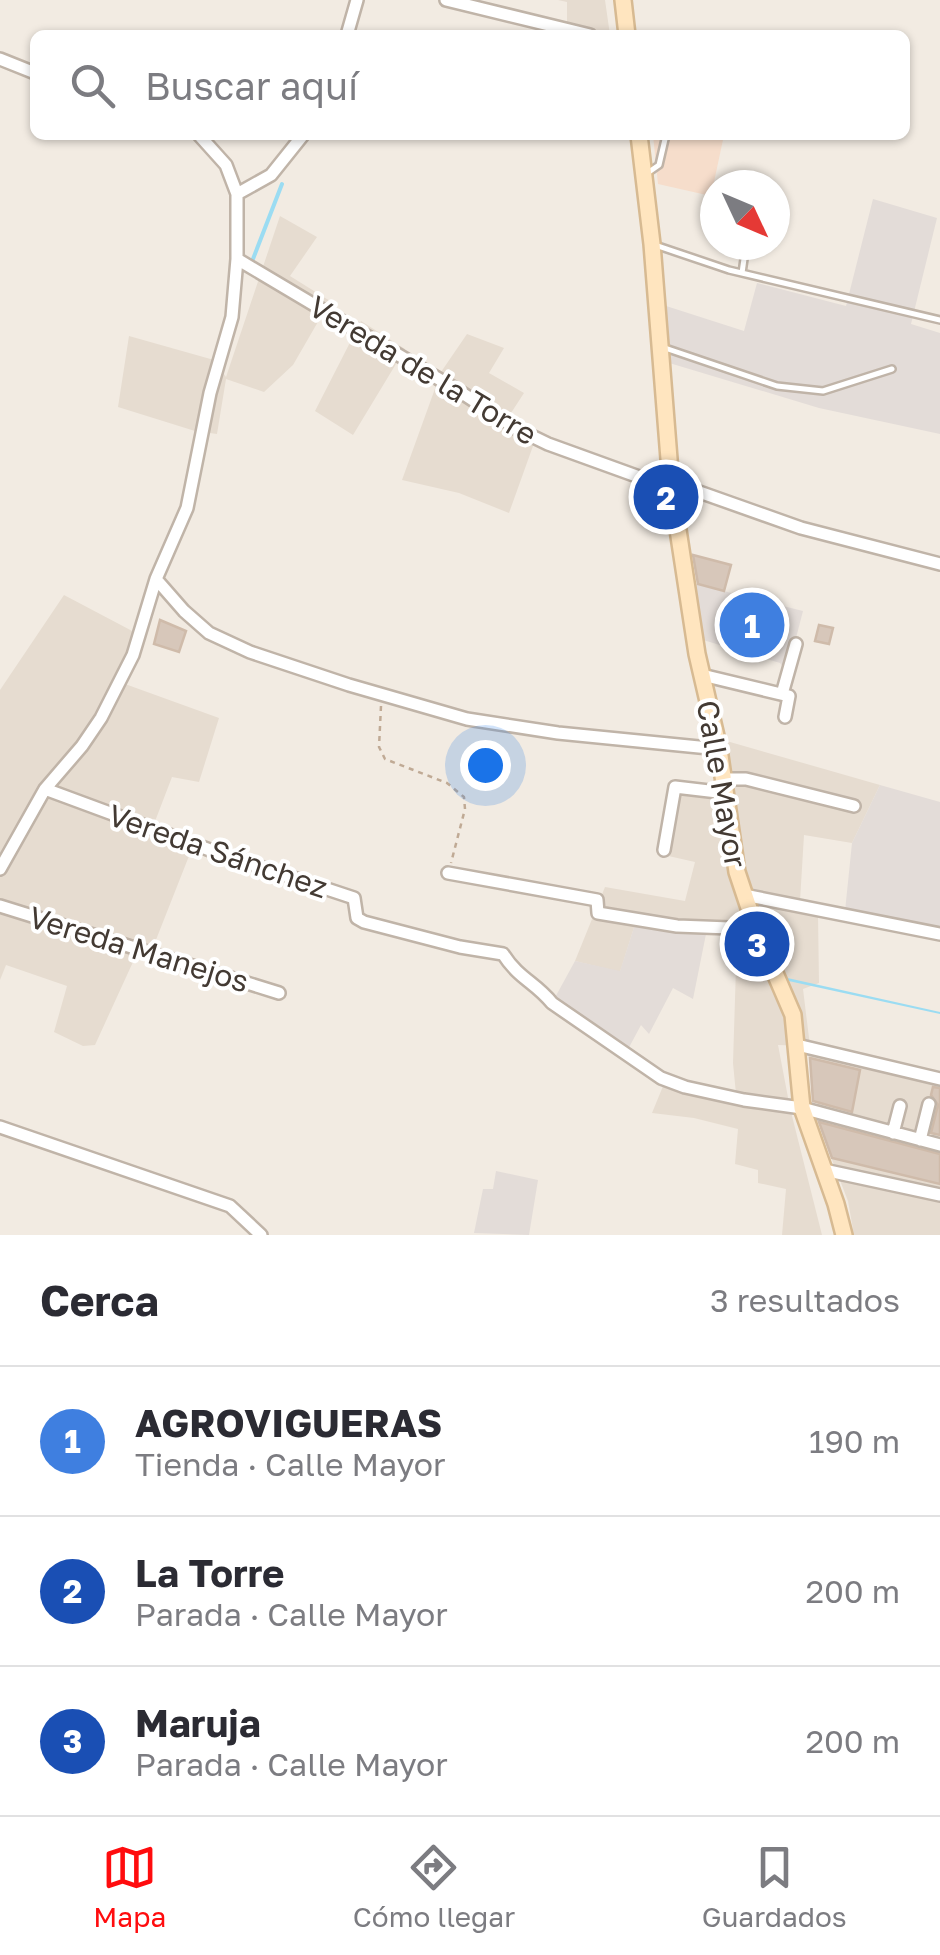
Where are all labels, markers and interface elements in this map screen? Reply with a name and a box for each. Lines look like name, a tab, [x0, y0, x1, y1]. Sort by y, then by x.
search box	[30, 30, 910, 140]
icon: search	[65, 58, 120, 113]
text: Buscar aquí	[145, 63, 358, 108]
north arrow	[700, 170, 790, 260]
street label: Vereda de la Torre	[303, 288, 543, 452]
pin: 2	[634, 460, 698, 534]
pin: 1	[720, 588, 784, 662]
street label: Calle Mayor	[690, 698, 754, 871]
your location	[460, 740, 511, 791]
street label: Vereda Sánchez	[104, 797, 332, 905]
street label: Vereda Manejos	[25, 898, 253, 1000]
pin: 3	[724, 906, 790, 982]
text: Cerca	[40, 1275, 159, 1325]
text: 3 resultados	[710, 1281, 900, 1319]
text: AGROVIGUERAS	[135, 1400, 442, 1445]
text: 1	[64, 1422, 81, 1460]
text: 190 m	[809, 1422, 900, 1460]
text: Tienda · Calle Mayor	[135, 1445, 446, 1483]
text: La Torre	[135, 1550, 285, 1595]
text: 2	[63, 1572, 82, 1610]
text: 200 m	[805, 1572, 900, 1610]
text: Parada · Calle Mayor	[135, 1595, 448, 1633]
text: Maruja	[135, 1700, 261, 1745]
text: 3	[63, 1722, 82, 1760]
text: 200 m	[805, 1722, 900, 1760]
text: Parada · Calle Mayor	[135, 1745, 448, 1783]
tab: Mapa	[93, 1840, 166, 1933]
tab: Cómo llegar	[353, 1840, 515, 1933]
tab: Guardados	[702, 1840, 847, 1933]

